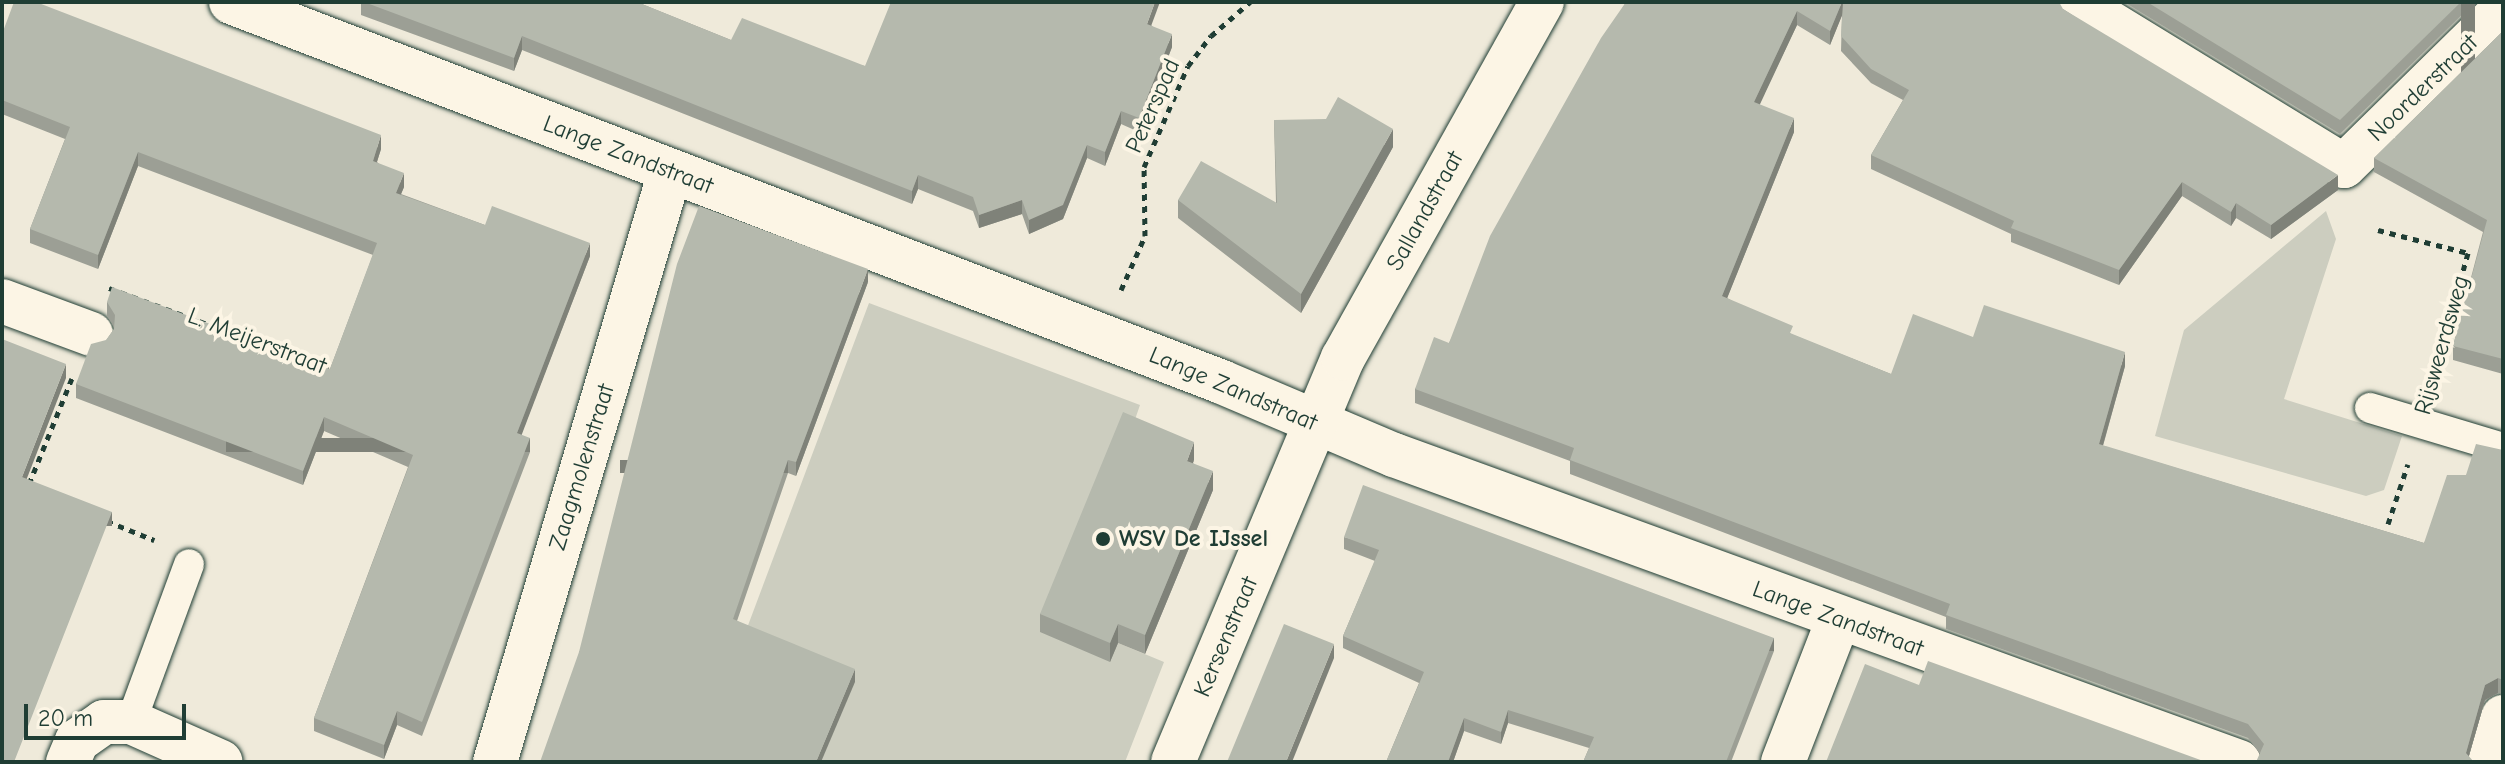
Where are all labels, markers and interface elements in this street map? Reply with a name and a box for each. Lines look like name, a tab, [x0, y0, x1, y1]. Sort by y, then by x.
street label: Noorderstraat	[2362, 28, 2484, 148]
street label: Peterspad	[1120, 54, 1186, 158]
street label: Lange Zandstraat	[539, 109, 717, 201]
street label: Sallandstraat	[1380, 146, 1470, 276]
street label: Rijsweerdsweg	[2408, 272, 2476, 418]
street label: L. Meijerstraat	[184, 301, 330, 381]
street label: Lange Zandstraat	[1145, 341, 1321, 437]
street label: Zaagmolenstraat	[543, 380, 621, 554]
place label: WSV De IJssel	[1119, 525, 1268, 553]
marker: WSV De IJssel	[1094, 530, 1112, 548]
street label: Kersenstraat	[1188, 573, 1264, 701]
street label: Lange Zandstraat	[1749, 575, 1927, 663]
scale bar	[28, 688, 190, 738]
text: 20 m	[38, 704, 93, 732]

